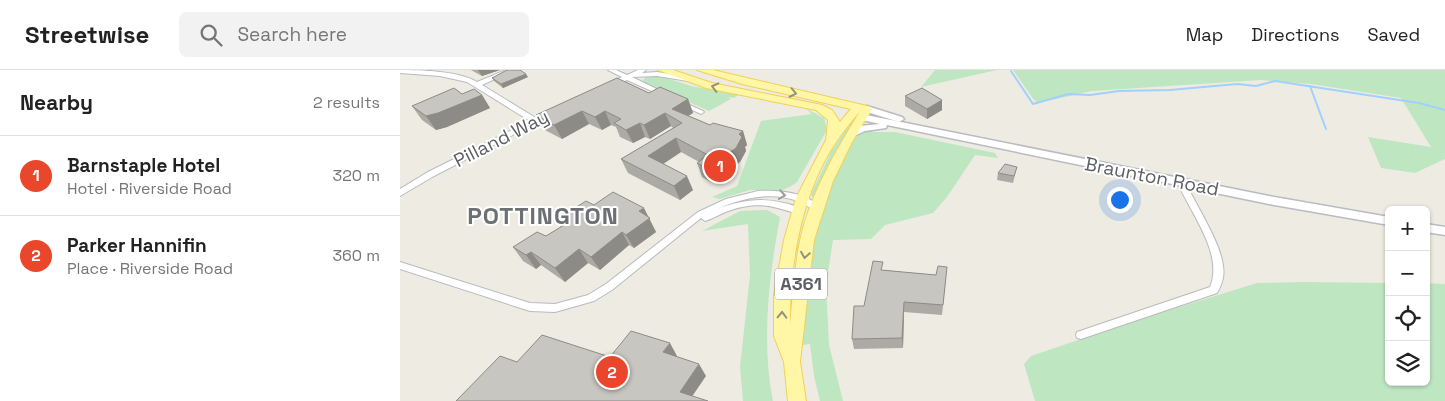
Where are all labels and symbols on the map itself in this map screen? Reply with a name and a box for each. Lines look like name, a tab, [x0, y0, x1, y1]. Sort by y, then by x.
one-way arrow	[711, 82, 719, 92]
one-way arrow	[789, 87, 798, 97]
street label: Pilland Way	[449, 104, 553, 173]
pin: 1	[704, 147, 736, 185]
street label: Braunton Road	[1083, 151, 1221, 202]
your location	[1107, 187, 1133, 213]
one-way arrow	[777, 189, 786, 199]
district label: POTTINGTON	[467, 200, 619, 231]
one-way arrow	[800, 250, 810, 259]
road number: A361	[775, 268, 827, 300]
one-way arrow	[777, 311, 787, 319]
pin: 2	[596, 353, 628, 391]

